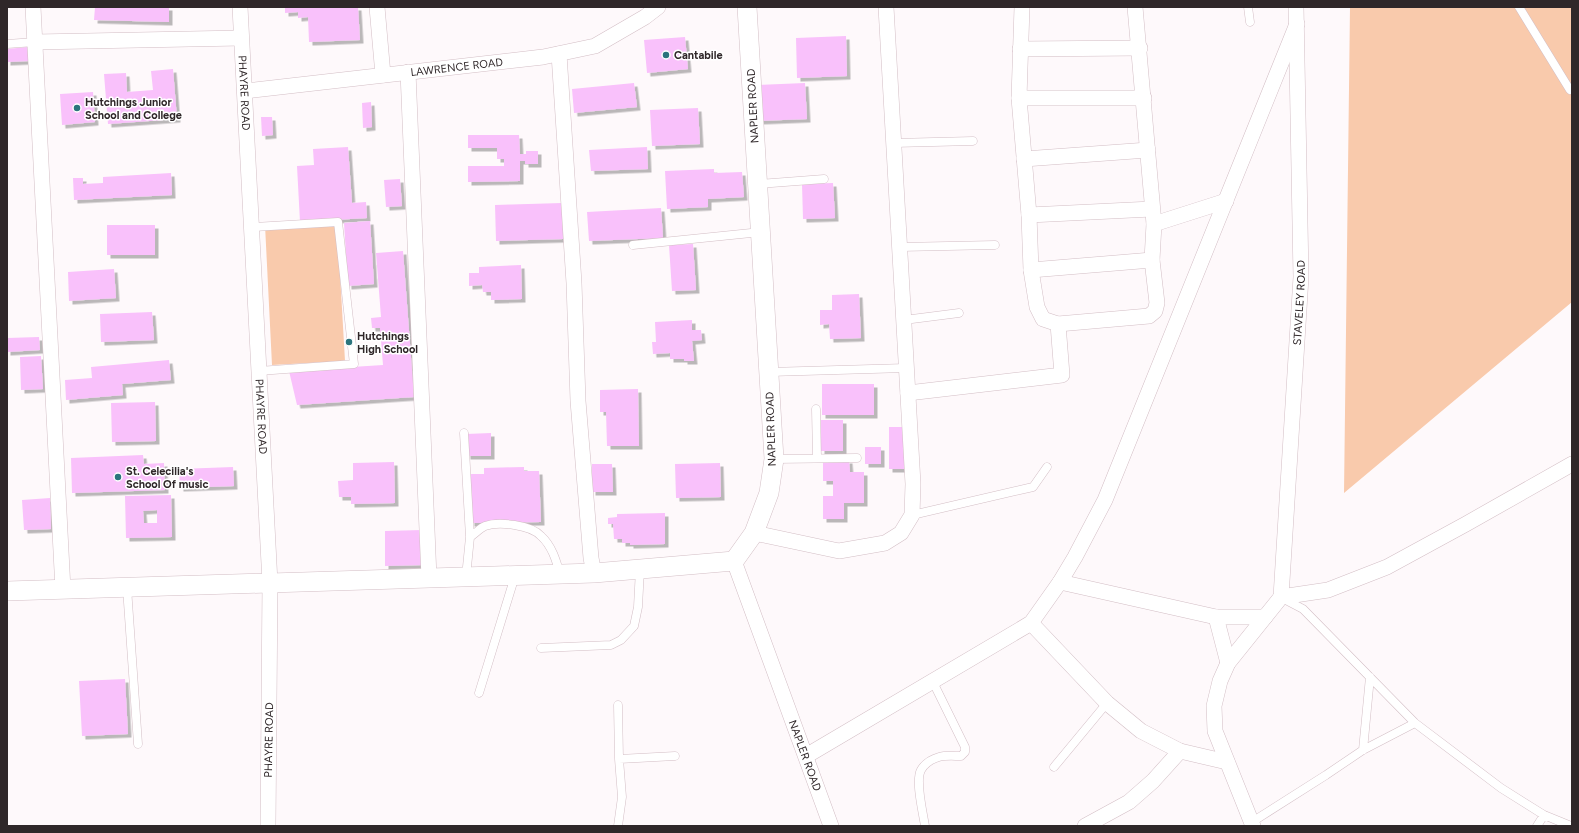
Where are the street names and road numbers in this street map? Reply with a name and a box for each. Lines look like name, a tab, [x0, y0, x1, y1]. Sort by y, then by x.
street label: PHAYRE ROAD	[236, 55, 253, 131]
street label: LAWRENCE ROAD	[410, 55, 504, 79]
street label: NAPLER ROAD	[745, 68, 761, 144]
street label: STAVELEY ROAD	[1290, 259, 1308, 346]
street label: PHAYRE ROAD	[253, 379, 270, 455]
street label: NAPLER ROAD	[763, 391, 779, 467]
street label: PHAYRE ROAD	[262, 702, 276, 778]
street label: NAPLER ROAD	[786, 718, 824, 793]

